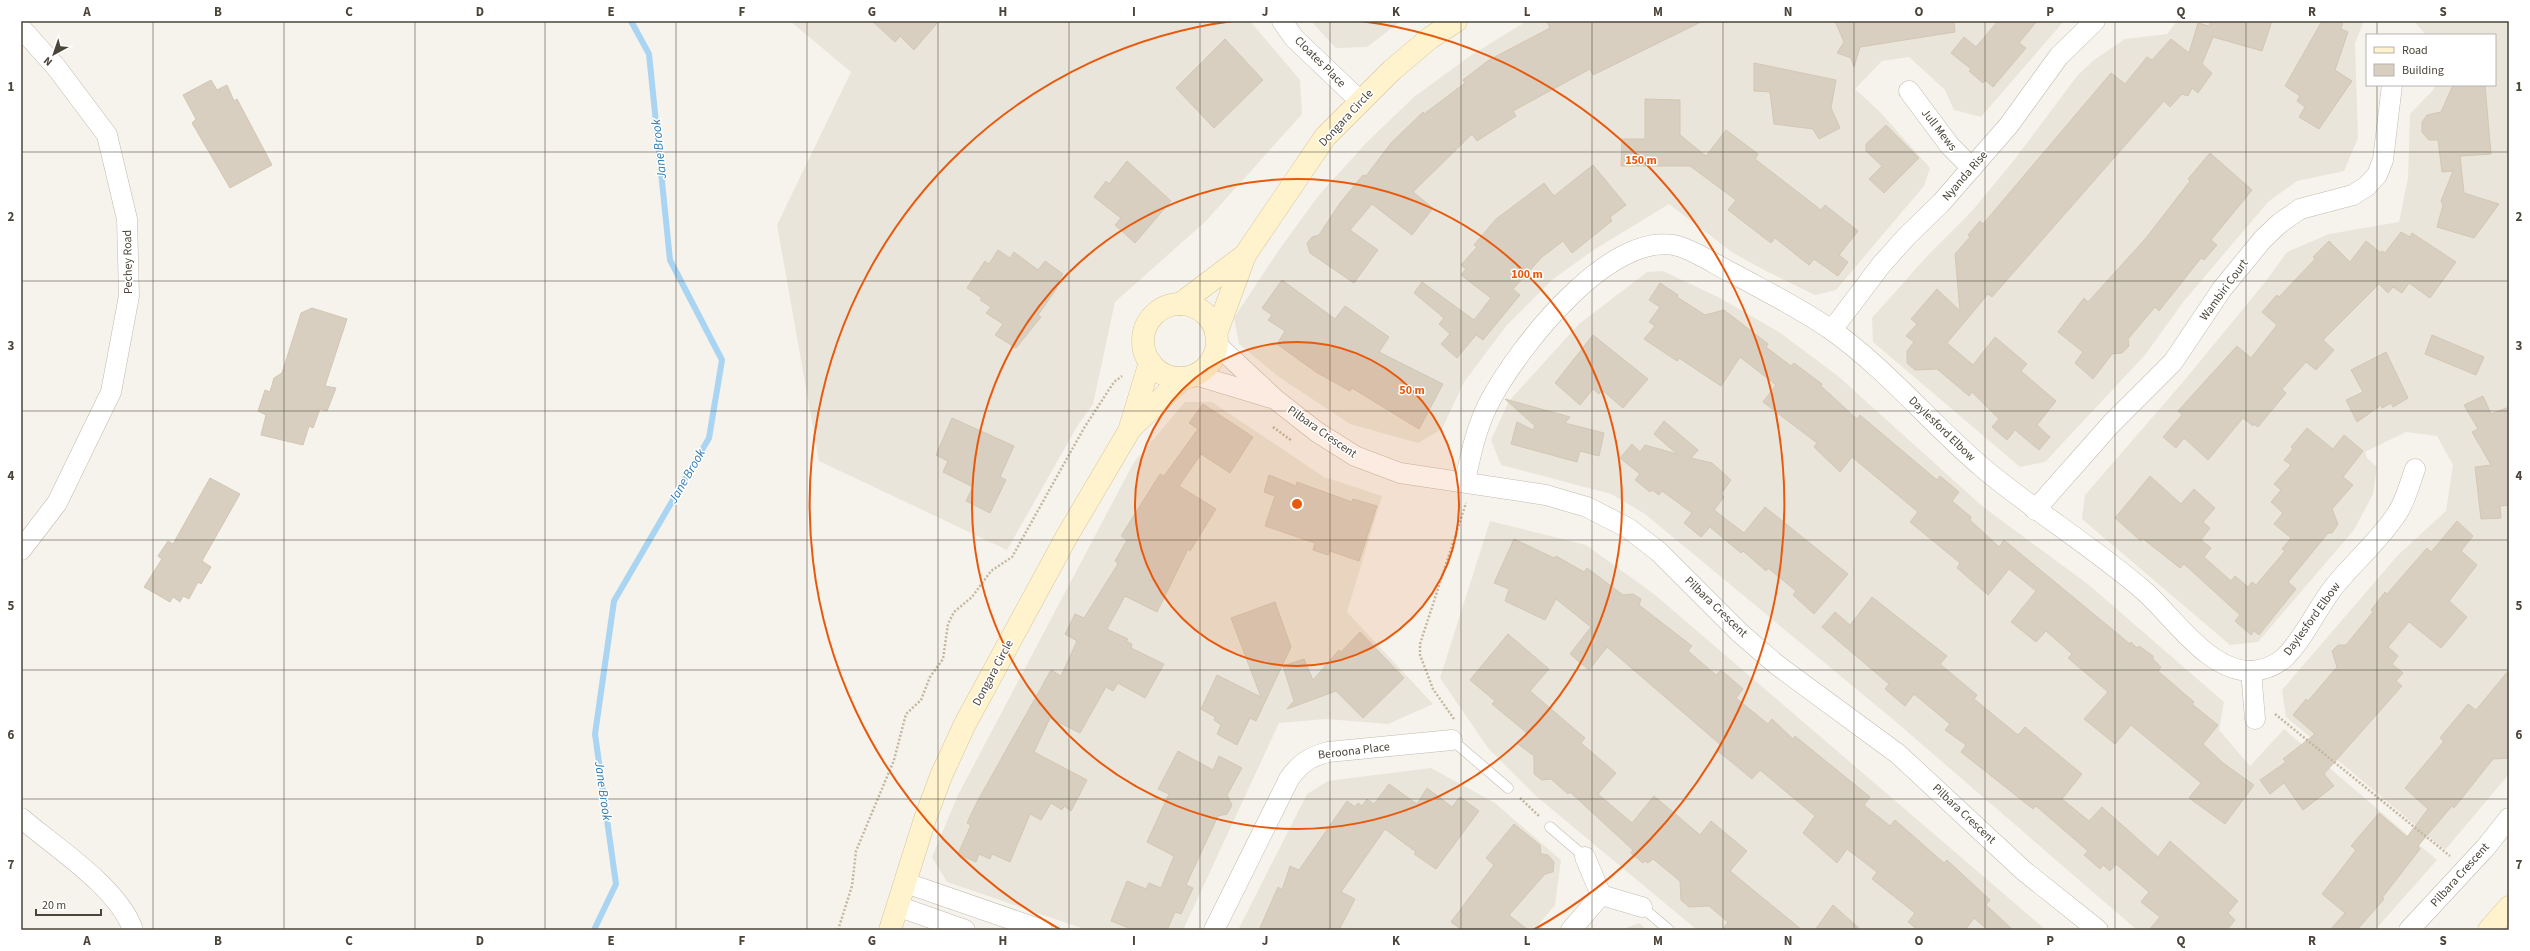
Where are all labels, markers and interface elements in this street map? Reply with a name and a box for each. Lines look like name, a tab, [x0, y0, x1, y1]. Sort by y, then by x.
text: A	[82, 3, 91, 21]
text: B	[214, 3, 222, 21]
text: C	[345, 3, 353, 21]
text: D	[476, 3, 484, 21]
text: E	[607, 3, 615, 21]
text: F	[739, 3, 746, 21]
text: G	[868, 3, 876, 21]
text: H	[999, 3, 1007, 21]
text: I	[1132, 3, 1136, 21]
text: J	[1262, 3, 1268, 21]
text: K	[1392, 3, 1401, 21]
text: L	[1524, 3, 1531, 21]
text: M	[1653, 3, 1663, 21]
text: N	[1784, 3, 1792, 21]
text: O	[1915, 3, 1924, 21]
text: P	[2046, 3, 2054, 21]
text: Q	[2177, 3, 2186, 21]
text: R	[2308, 3, 2316, 21]
text: S	[2439, 3, 2447, 21]
street label: Cloates Place	[1290, 32, 1350, 92]
north arrow	[34, 34, 74, 74]
legend	[2366, 34, 2496, 86]
text: Road	[2402, 42, 2428, 59]
text: N	[40, 53, 56, 69]
text: Building	[2402, 62, 2444, 79]
text: 1	[8, 78, 15, 96]
text: 1	[2516, 78, 2523, 96]
street label: Dongara Circle	[1315, 85, 1377, 150]
street label: Jull Mews	[1917, 105, 1961, 155]
water label: Jane Brook	[647, 118, 671, 181]
street label: Nyanda Rise	[1938, 147, 1992, 205]
text: 150 m	[1625, 152, 1657, 169]
text: 2	[8, 208, 15, 226]
text: 2	[2516, 208, 2523, 226]
street label: Pechey Road	[119, 230, 137, 294]
street label: Wambiri Court	[2196, 256, 2252, 324]
text: 100 m	[1511, 266, 1543, 283]
text: 3	[8, 337, 15, 355]
text: 3	[2516, 337, 2523, 355]
text: 50 m	[1399, 382, 1425, 399]
street label: Daylesford Elbow	[1905, 393, 1980, 466]
street label: Pilbara Crescent	[1284, 402, 1360, 462]
water label: Jane Brook	[664, 445, 710, 507]
text: 4	[8, 467, 15, 485]
text: 4	[2516, 467, 2523, 485]
centre of rings	[1290, 497, 1304, 511]
street label: Pilbara Crescent	[1681, 573, 1751, 641]
street label: Daylesford Elbow	[2279, 578, 2345, 659]
text: 5	[8, 597, 15, 615]
text: 5	[2516, 597, 2523, 615]
street label: Dongara Circle	[968, 637, 1018, 709]
text: 6	[8, 726, 15, 744]
text: 6	[2516, 726, 2523, 744]
street label: Beroona Place	[1317, 738, 1391, 764]
water label: Jane Brook	[590, 759, 616, 823]
street label: Pilbara Crescent	[1928, 780, 2000, 848]
street label: Pilbara Crescent	[2426, 839, 2494, 911]
text: 7	[8, 856, 15, 874]
text: 7	[2516, 856, 2523, 874]
scale bar	[36, 891, 101, 917]
text: 20 m	[42, 897, 66, 914]
text: A	[82, 932, 91, 950]
text: B	[214, 932, 222, 950]
text: C	[345, 932, 353, 950]
text: D	[476, 932, 484, 950]
text: E	[607, 932, 615, 950]
text: F	[739, 932, 746, 950]
text: G	[868, 932, 876, 950]
text: H	[999, 932, 1007, 950]
text: I	[1132, 932, 1136, 950]
text: J	[1262, 932, 1268, 950]
text: K	[1392, 932, 1401, 950]
text: L	[1524, 932, 1531, 950]
text: M	[1653, 932, 1663, 950]
text: N	[1784, 932, 1792, 950]
text: O	[1915, 932, 1924, 950]
text: P	[2046, 932, 2054, 950]
text: Q	[2177, 932, 2186, 950]
text: R	[2308, 932, 2316, 950]
text: S	[2439, 932, 2447, 950]

